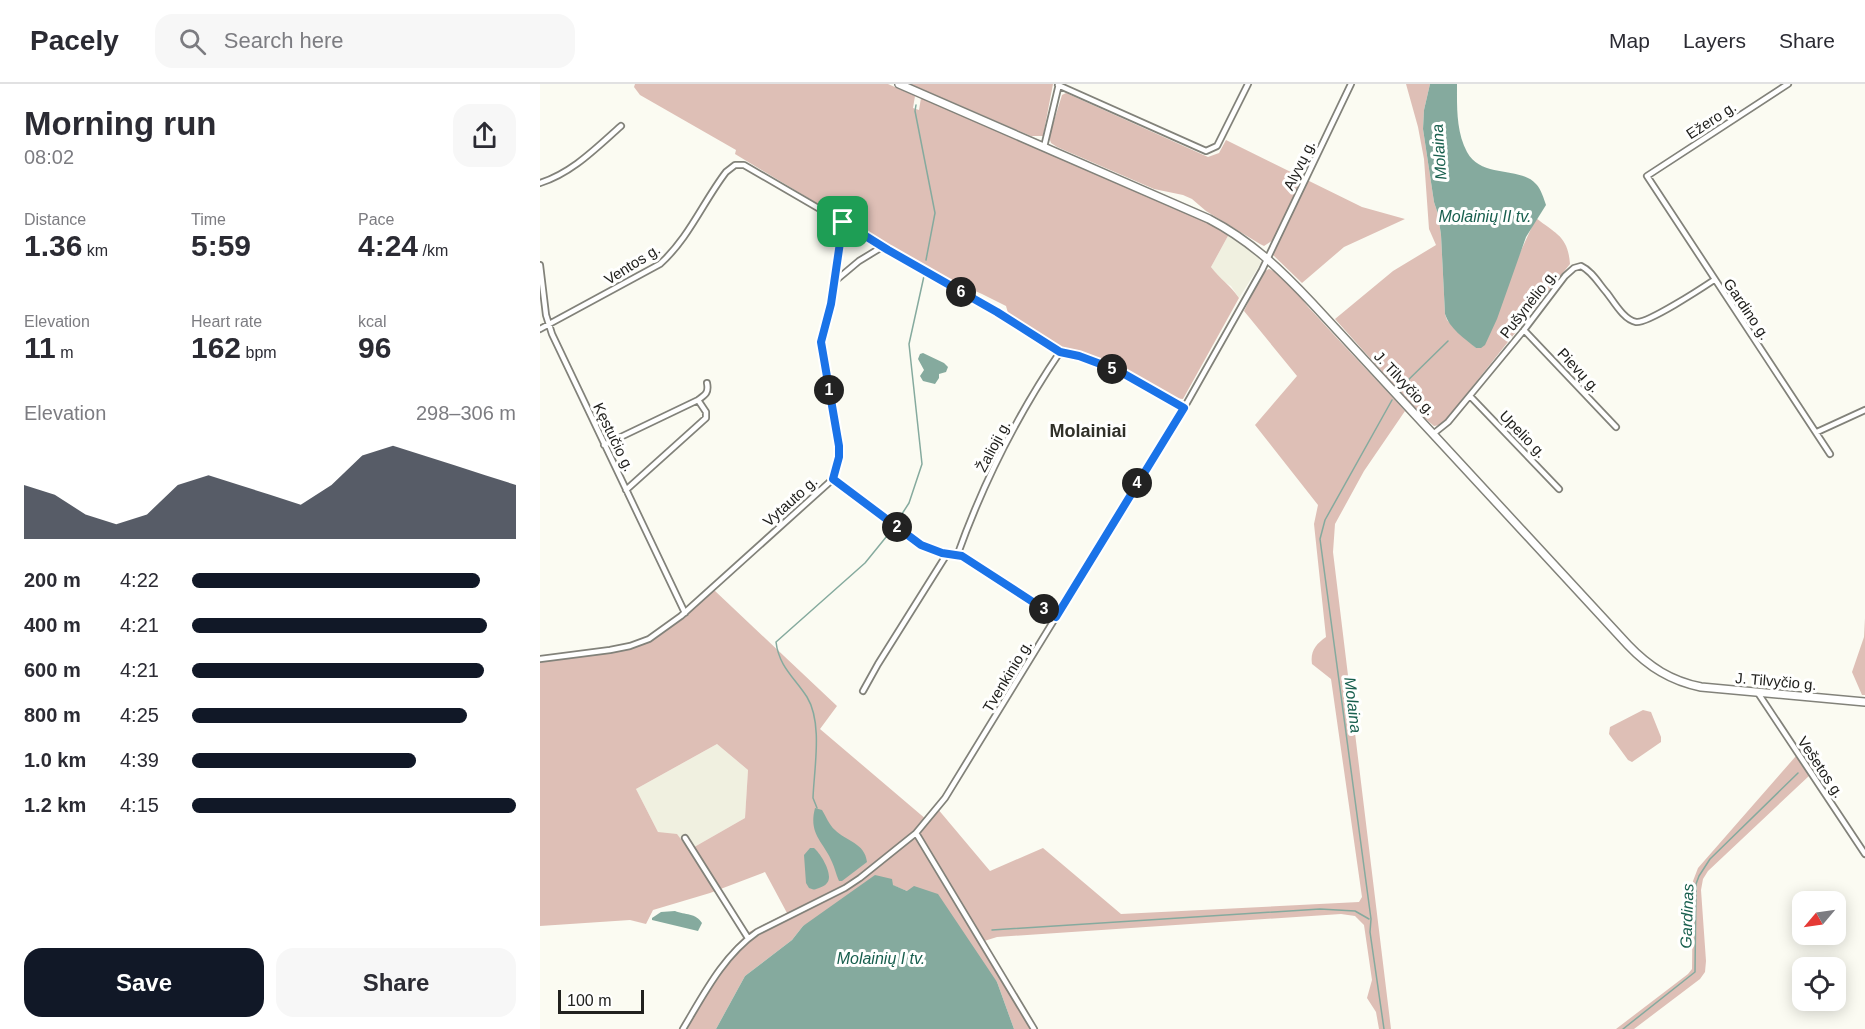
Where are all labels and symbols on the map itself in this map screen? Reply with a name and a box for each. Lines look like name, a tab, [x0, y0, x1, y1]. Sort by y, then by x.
street label: Ežero g.	[1683, 98, 1739, 142]
water label: Molaina	[1429, 123, 1449, 181]
street label: Alyvų g.	[1280, 137, 1318, 193]
pin	[817, 196, 868, 247]
water label: Molainių II tv.	[1438, 208, 1532, 225]
street label: Ventos g.	[601, 240, 663, 288]
street label: Pušynėlio g.	[1496, 267, 1560, 341]
street label: Gardino g.	[1720, 275, 1774, 343]
pin: 6	[946, 277, 976, 307]
street label: Pievų g.	[1554, 344, 1604, 396]
street label: J. Tilvyčio g.	[1371, 347, 1439, 419]
pin: 5	[1097, 354, 1127, 384]
pin: 1	[814, 375, 844, 405]
street label: Kęstučio g.	[590, 400, 638, 474]
street label: Upelio g.	[1496, 407, 1550, 461]
street label: Žalioji g.	[972, 417, 1014, 475]
district label: Molainiai	[1049, 421, 1127, 441]
pin: 4	[1122, 468, 1152, 498]
street label: Vytauto g.	[759, 472, 821, 530]
pin: 2	[882, 512, 912, 542]
pin: 3	[1029, 594, 1059, 624]
street label: Tvenkinio g.	[979, 637, 1035, 715]
street label: J. Tilvyčio g.	[1735, 669, 1817, 693]
water label: Molaina	[1341, 676, 1365, 734]
street label: Vešetos g.	[1794, 733, 1848, 801]
water label: Gardinas	[1677, 883, 1697, 949]
north arrow	[1792, 891, 1846, 945]
water label: Molainių I tv.	[837, 950, 925, 967]
scale bar	[558, 987, 644, 1014]

